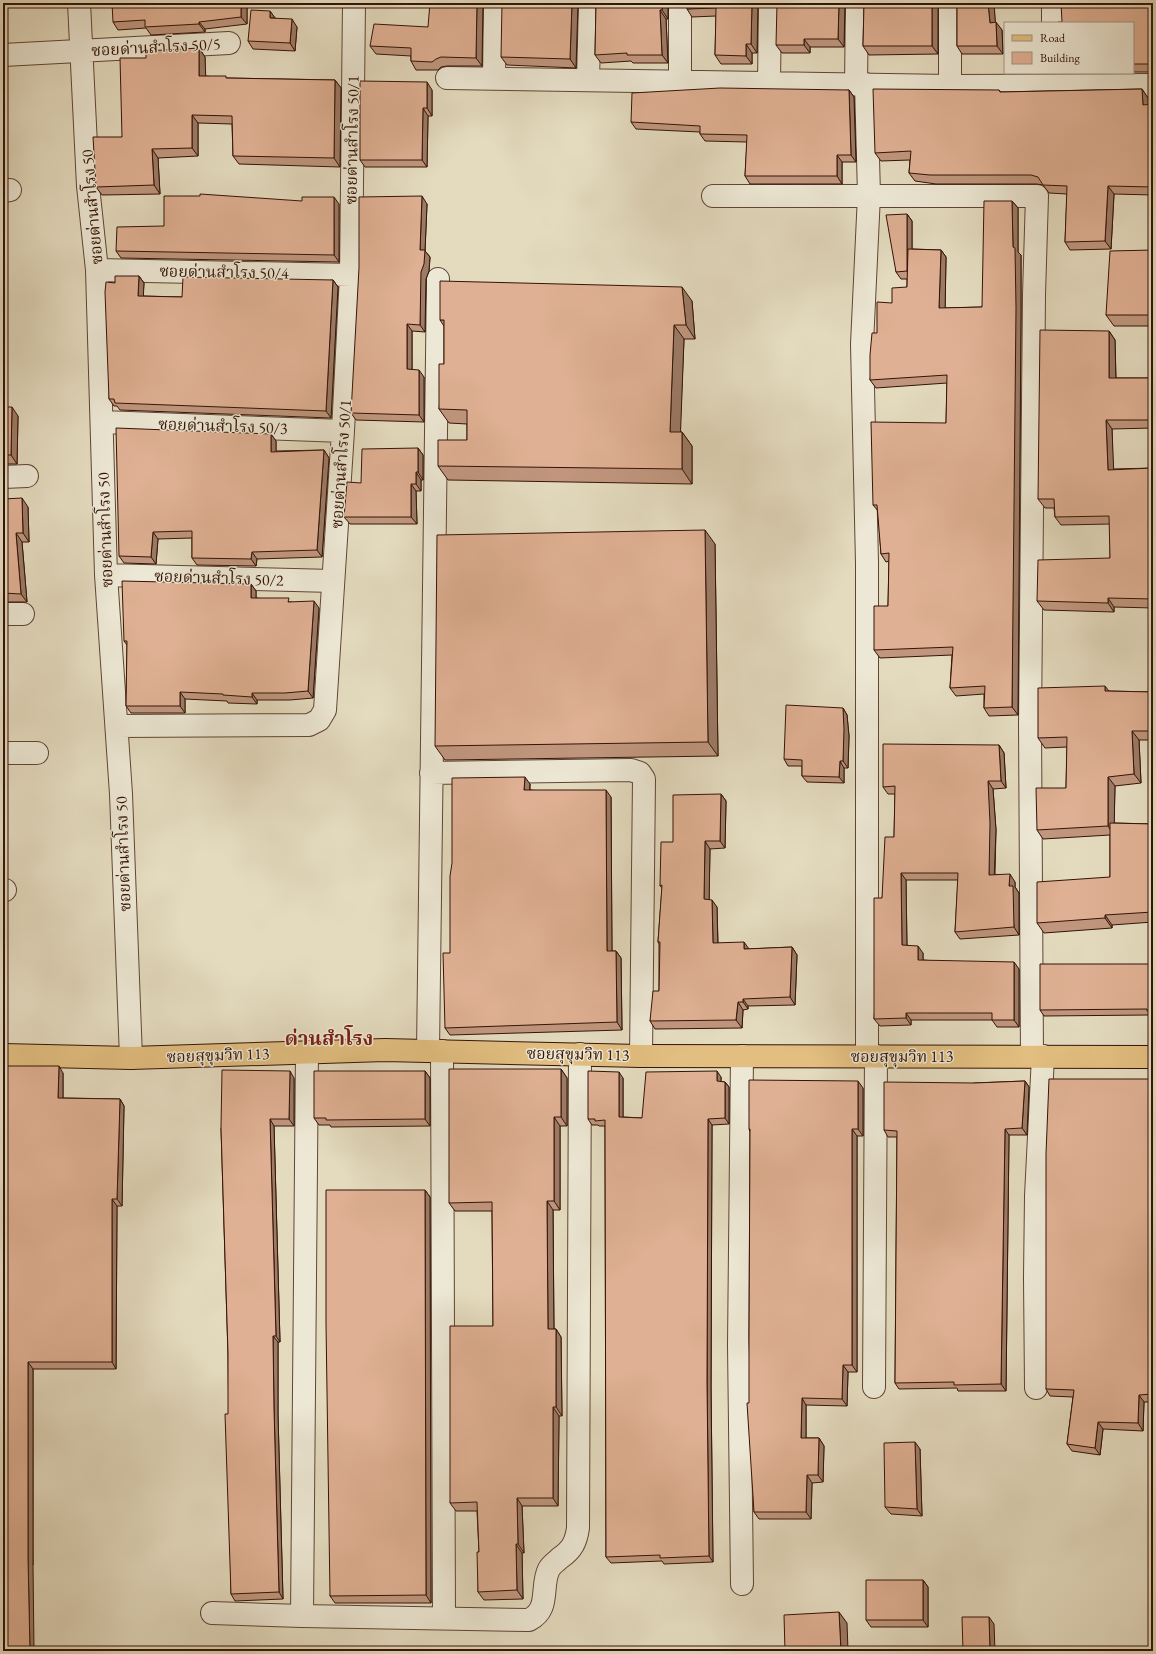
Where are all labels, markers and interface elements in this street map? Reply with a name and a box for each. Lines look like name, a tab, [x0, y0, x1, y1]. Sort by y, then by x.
legend	[1004, 22, 1134, 74]
text: Road	[1040, 30, 1066, 46]
street label: ซอยด่านสำโรง 50/5	[91, 33, 221, 61]
text: Building	[1040, 50, 1081, 66]
street label: ซอยด่านสำโรง 50/1	[340, 75, 364, 205]
street label: ซอยด่านสำโรง 50	[76, 148, 107, 265]
street label: ซอยด่านสำโรง 50/4	[159, 260, 289, 284]
street label: ซอยด่านสำโรง 50/1	[326, 399, 356, 529]
street label: ซอยด่านสำโรง 50/3	[158, 413, 288, 439]
street label: ซอยด่านสำโรง 50	[92, 472, 118, 588]
street label: ซอยด่านสำโรง 50/2	[154, 565, 284, 591]
street label: ซอยด่านสำโรง 50	[110, 796, 136, 912]
district label: ด่านสำโรง	[285, 1025, 373, 1051]
street label: ซอยสุขุมวิท 113	[166, 1043, 270, 1068]
street label: ซอยสุขุมวิท 113	[526, 1043, 630, 1066]
street label: ซอยสุขุมวิท 113	[851, 1046, 954, 1068]

